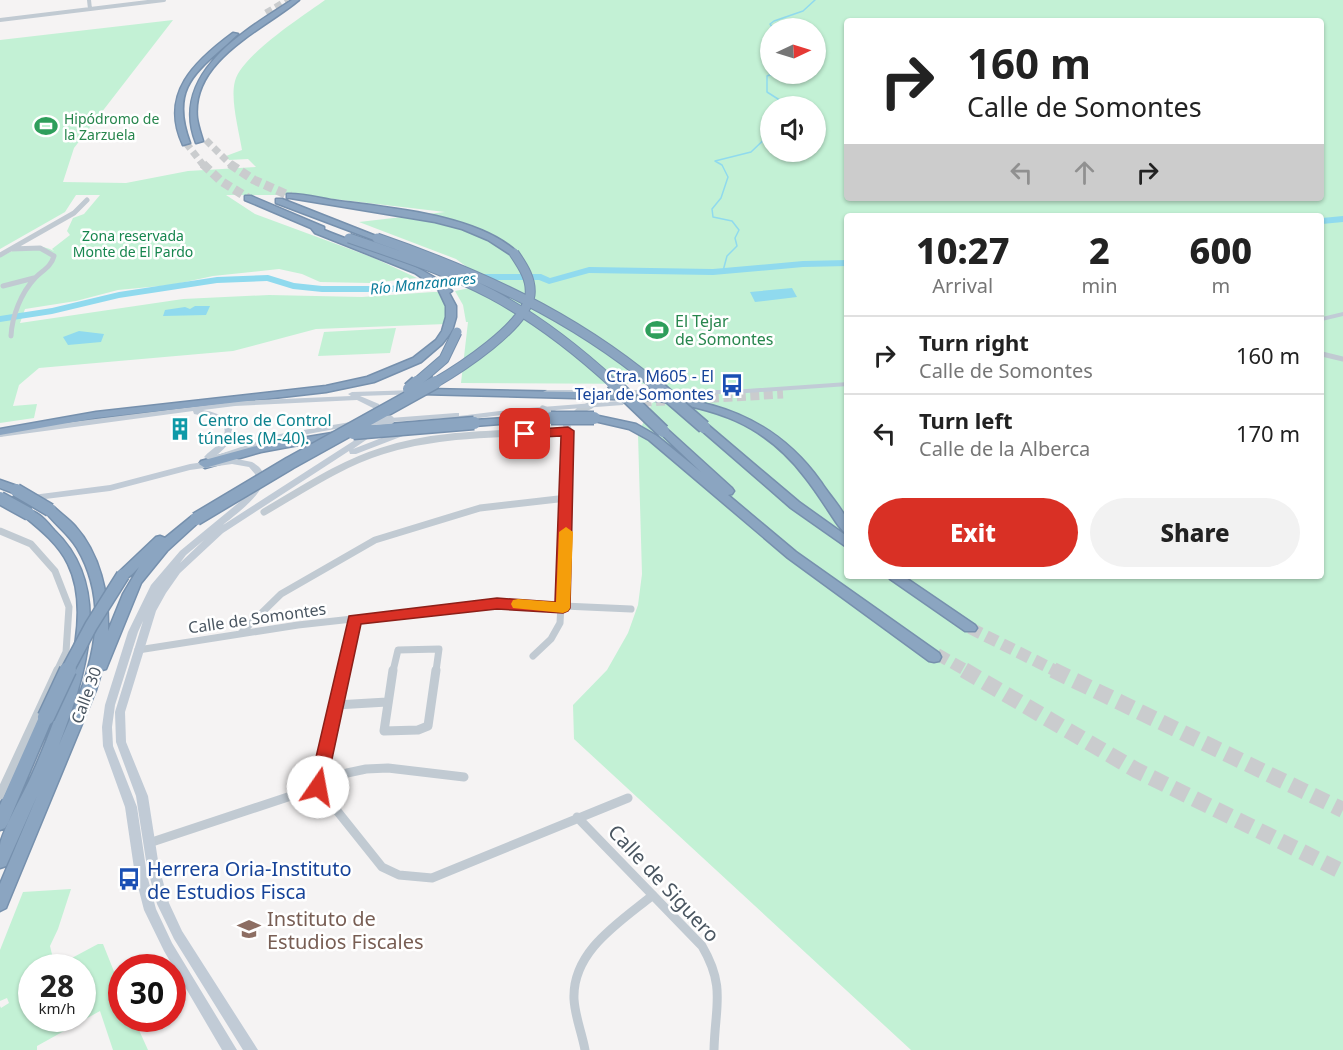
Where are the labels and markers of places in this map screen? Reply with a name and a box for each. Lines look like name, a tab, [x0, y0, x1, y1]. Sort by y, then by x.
place label: Hipódromo de la Zarzuela	[64, 109, 159, 144]
sports icon: Hipódromo de la Zarzuela	[33, 113, 59, 139]
place label: El Tejar de Somontes	[675, 310, 773, 350]
sports icon: El Tejar de Somontes	[644, 317, 670, 343]
place label: Ctra. M605 - El Tejar de Somontes	[575, 365, 714, 405]
bus stop icon: Ctra. M605 - El Tejar de Somontes	[719, 372, 745, 398]
pin	[499, 408, 550, 459]
place label: Centro de Control túneles (M-40).	[198, 409, 332, 449]
building icon: Centro de Control túneles (M-40).	[167, 416, 193, 442]
place label: Herrera Oria-Instituto de Estudios Fisca	[147, 855, 351, 905]
bus stop icon: Herrera Oria-Instituto de Estudios Fisca	[116, 866, 142, 892]
place label: Instituto de Estudios Fiscales	[267, 905, 424, 955]
school or university icon: Instituto de Estudios Fiscales	[236, 916, 262, 942]

